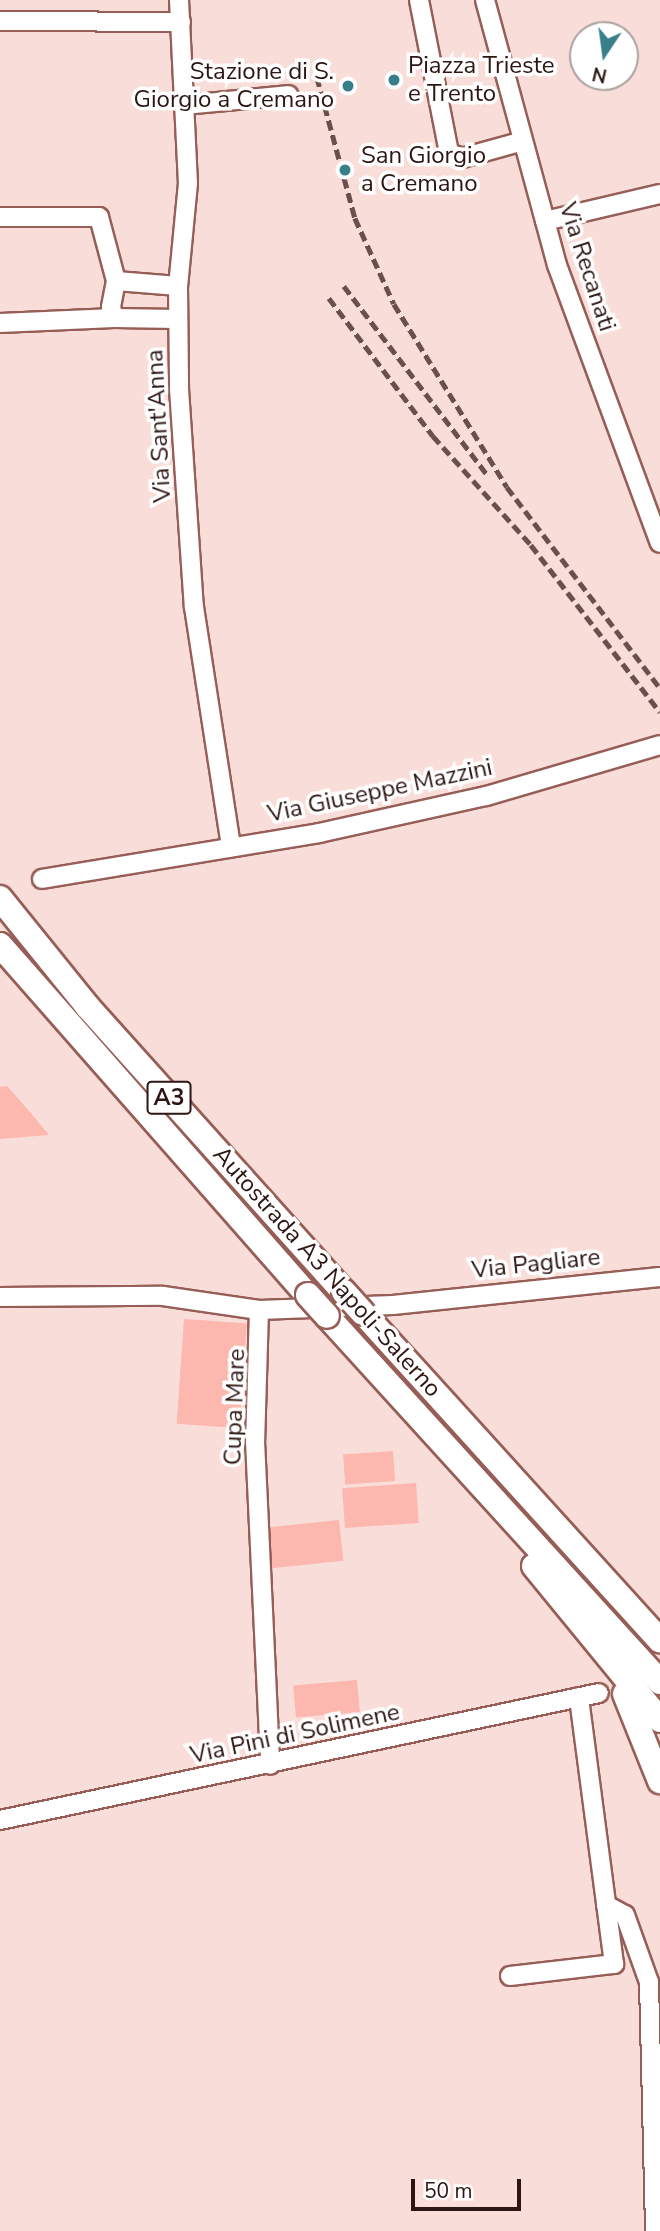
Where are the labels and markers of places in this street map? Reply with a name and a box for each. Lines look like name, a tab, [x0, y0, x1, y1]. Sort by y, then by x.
place label: Piazza Trieste e Trento	[408, 52, 554, 108]
place label: Stazione di S. Giorgio a Cremano	[134, 58, 334, 114]
marker: Piazza Trieste e Trento	[386, 72, 402, 88]
marker: Stazione di S. Giorgio a Cremano	[340, 78, 356, 94]
place label: San Giorgio a Cremano	[361, 142, 486, 198]
marker: San Giorgio a Cremano	[335, 160, 355, 180]

